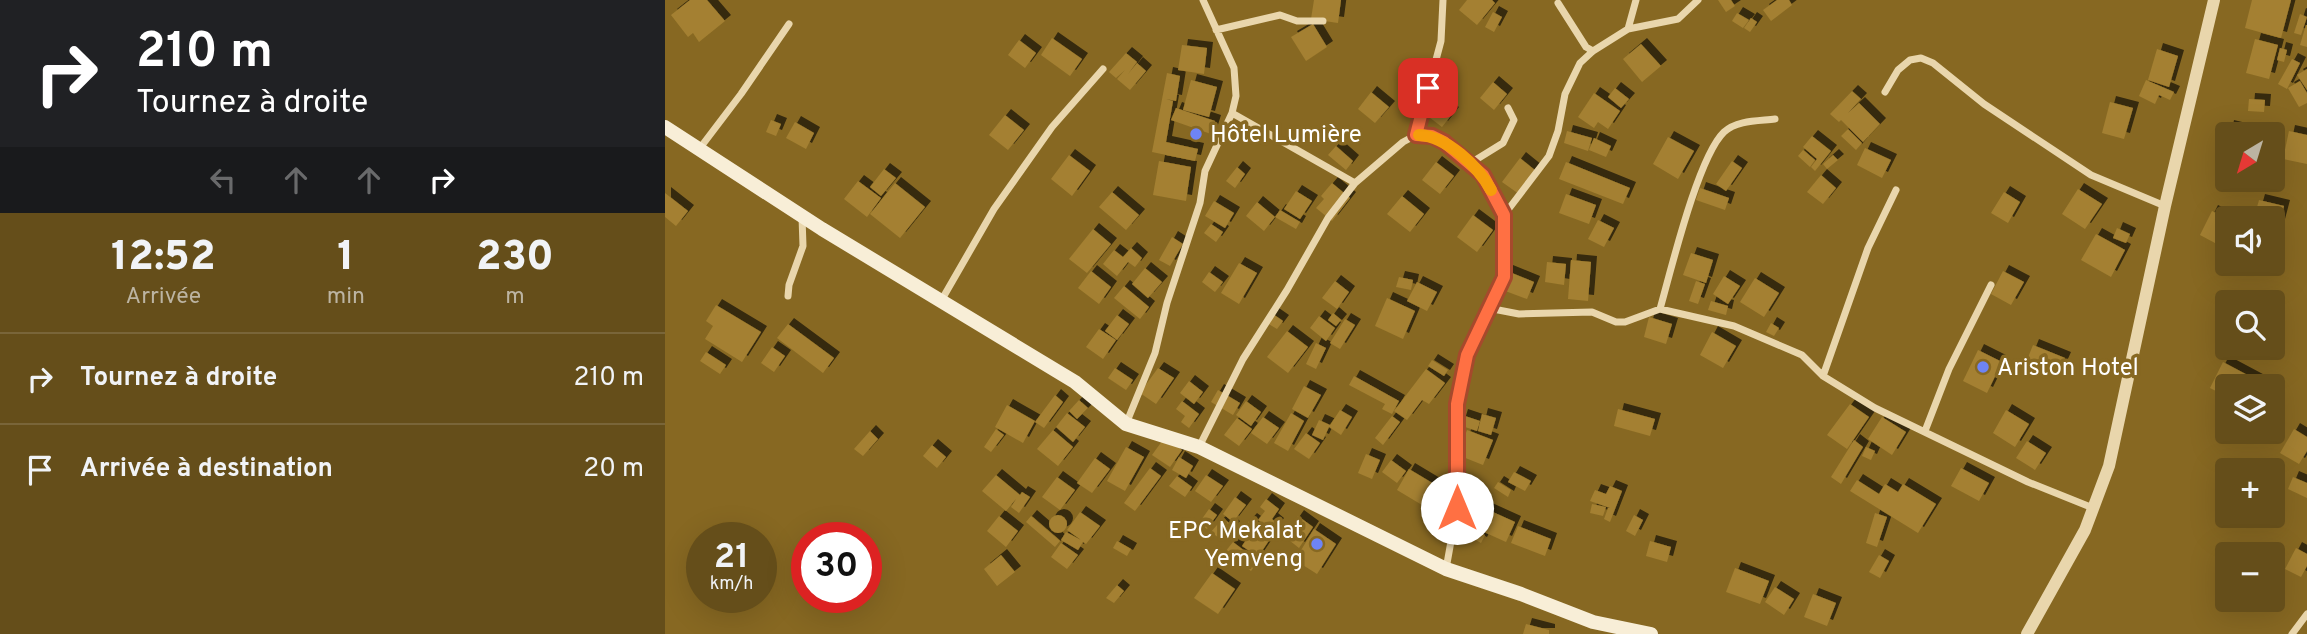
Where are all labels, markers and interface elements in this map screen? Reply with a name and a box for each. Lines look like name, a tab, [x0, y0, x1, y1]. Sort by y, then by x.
text: 210 m	[136, 23, 273, 85]
icon: right	[21, 28, 112, 119]
pin	[1398, 58, 1458, 118]
icon: arrive	[1409, 69, 1447, 107]
text: Tournez à droite	[136, 84, 368, 124]
place label: Hôtel Lumière	[1210, 121, 1362, 151]
north arrow	[2215, 122, 2285, 192]
map controls	[2215, 122, 2285, 612]
marker: Hôtel Lumière	[1188, 126, 1204, 142]
icon: left	[204, 161, 242, 199]
icon: ahead	[277, 161, 315, 199]
icon: ahead	[350, 161, 388, 199]
icon: right	[423, 161, 461, 199]
button: sound	[2215, 206, 2285, 276]
text: 12:52	[111, 232, 216, 285]
text: 1	[337, 232, 354, 285]
text: 230	[476, 232, 554, 285]
text: Arrivée	[126, 283, 201, 312]
text: min	[327, 283, 365, 312]
text: m	[505, 283, 525, 312]
button: search	[2215, 290, 2285, 360]
place label: Ariston Hotel	[1997, 354, 2139, 384]
marker: Ariston Hotel	[1975, 359, 1991, 375]
icon: right	[21, 360, 59, 398]
text: Tournez à droite	[80, 362, 277, 395]
text: 210 m	[574, 362, 644, 395]
button: layers	[2215, 374, 2285, 444]
icon: arrive	[21, 451, 59, 489]
text: Arrivée à destination	[80, 453, 333, 486]
text: 20 m	[583, 453, 644, 486]
button: +	[2215, 458, 2285, 528]
position arrow	[1420, 471, 1494, 545]
place label: EPC Mekalat Yemveng	[1168, 517, 1303, 575]
speed limit sign: 30	[791, 522, 882, 613]
text: 21	[714, 536, 749, 580]
marker: EPC Mekalat Yemveng	[1309, 536, 1325, 552]
button: −	[2215, 542, 2285, 612]
text: km/h	[710, 573, 753, 596]

